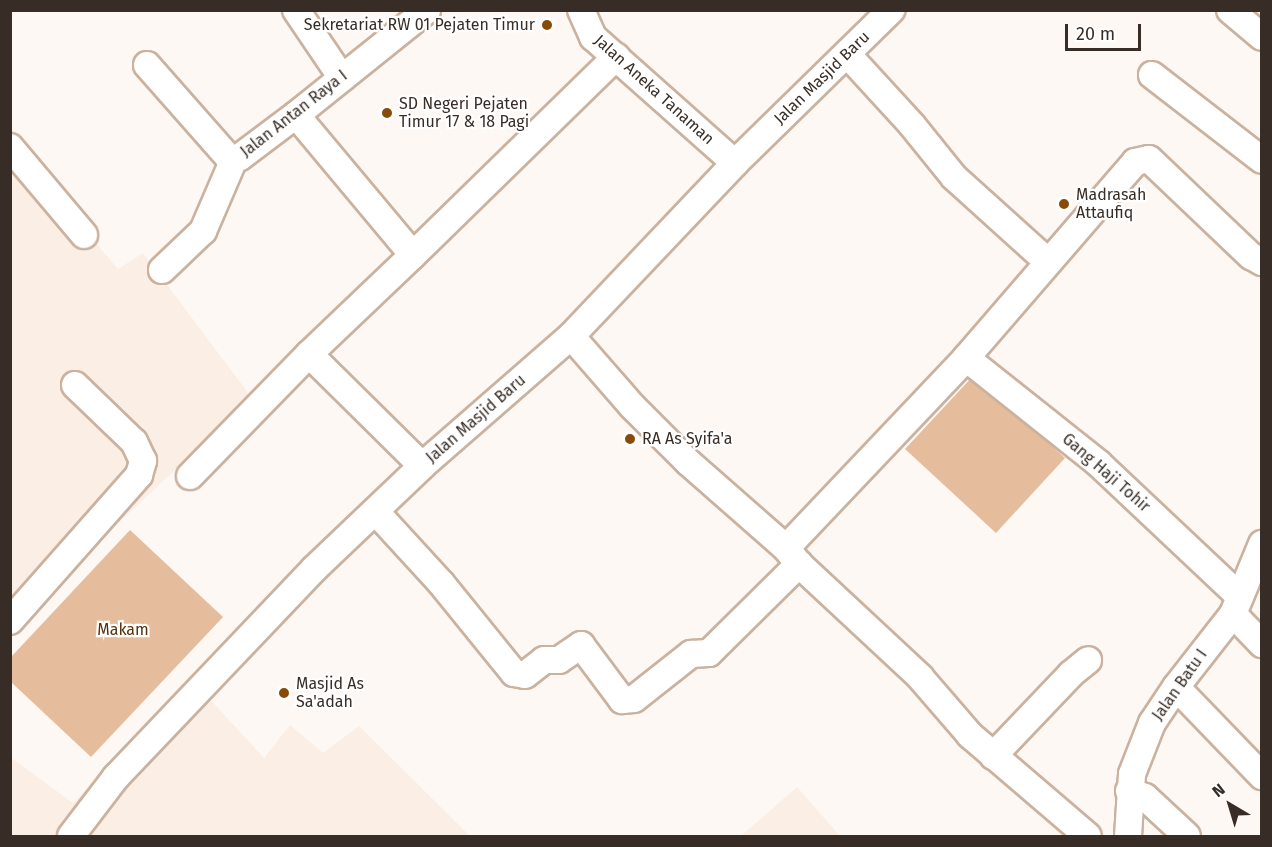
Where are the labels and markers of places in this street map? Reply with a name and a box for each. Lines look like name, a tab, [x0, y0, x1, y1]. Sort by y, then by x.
place label: Sekretariat RW 01 Pejaten Timur	[304, 15, 535, 35]
marker: Sekretariat RW 01 Pejaten Timur	[540, 18, 554, 32]
place label: SD Negeri Pejaten Timur 17 & 18 Pagi	[399, 94, 529, 132]
marker: SD Negeri Pejaten Timur 17 & 18 Pagi	[380, 106, 394, 120]
place label: Madrasah Attaufiq	[1076, 185, 1146, 223]
marker: Madrasah Attaufiq	[1057, 197, 1071, 211]
place label: RA As Syifa'a	[642, 429, 732, 449]
marker: RA As Syifa'a	[623, 432, 637, 446]
place label: Masjid As Sa'adah	[296, 674, 364, 712]
marker: Masjid As Sa'adah	[277, 686, 291, 700]

